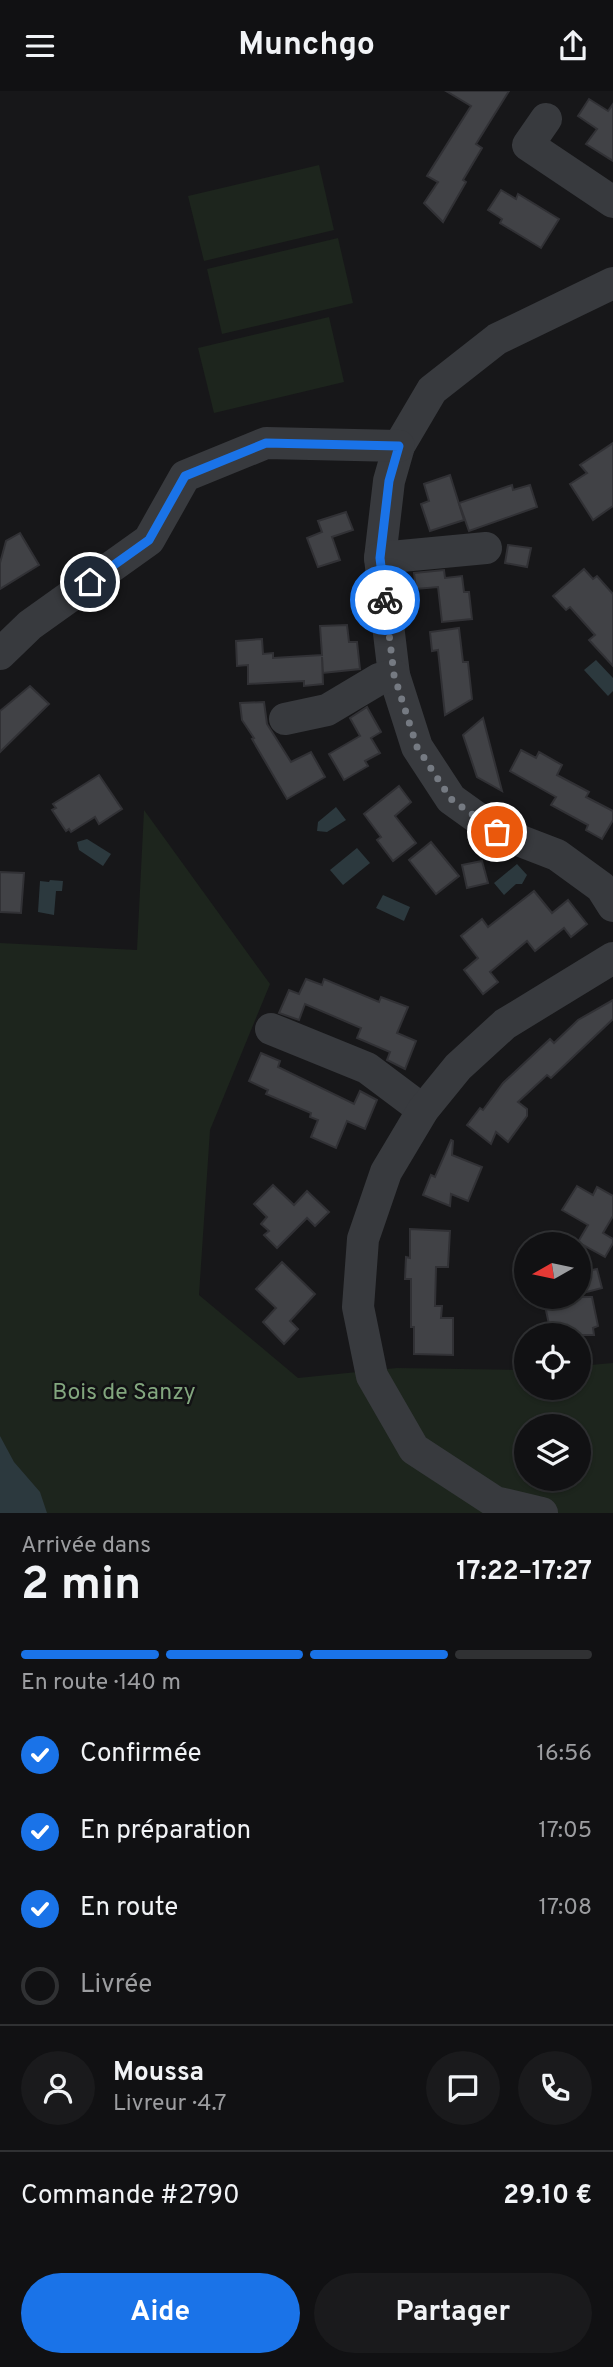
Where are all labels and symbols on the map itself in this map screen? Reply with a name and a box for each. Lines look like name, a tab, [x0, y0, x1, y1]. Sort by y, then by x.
pin	[60, 552, 120, 612]
courier	[350, 565, 420, 635]
pin	[467, 802, 527, 862]
north arrow	[514, 1232, 592, 1309]
park label: Bois de Sanzy	[52, 1379, 196, 1408]

